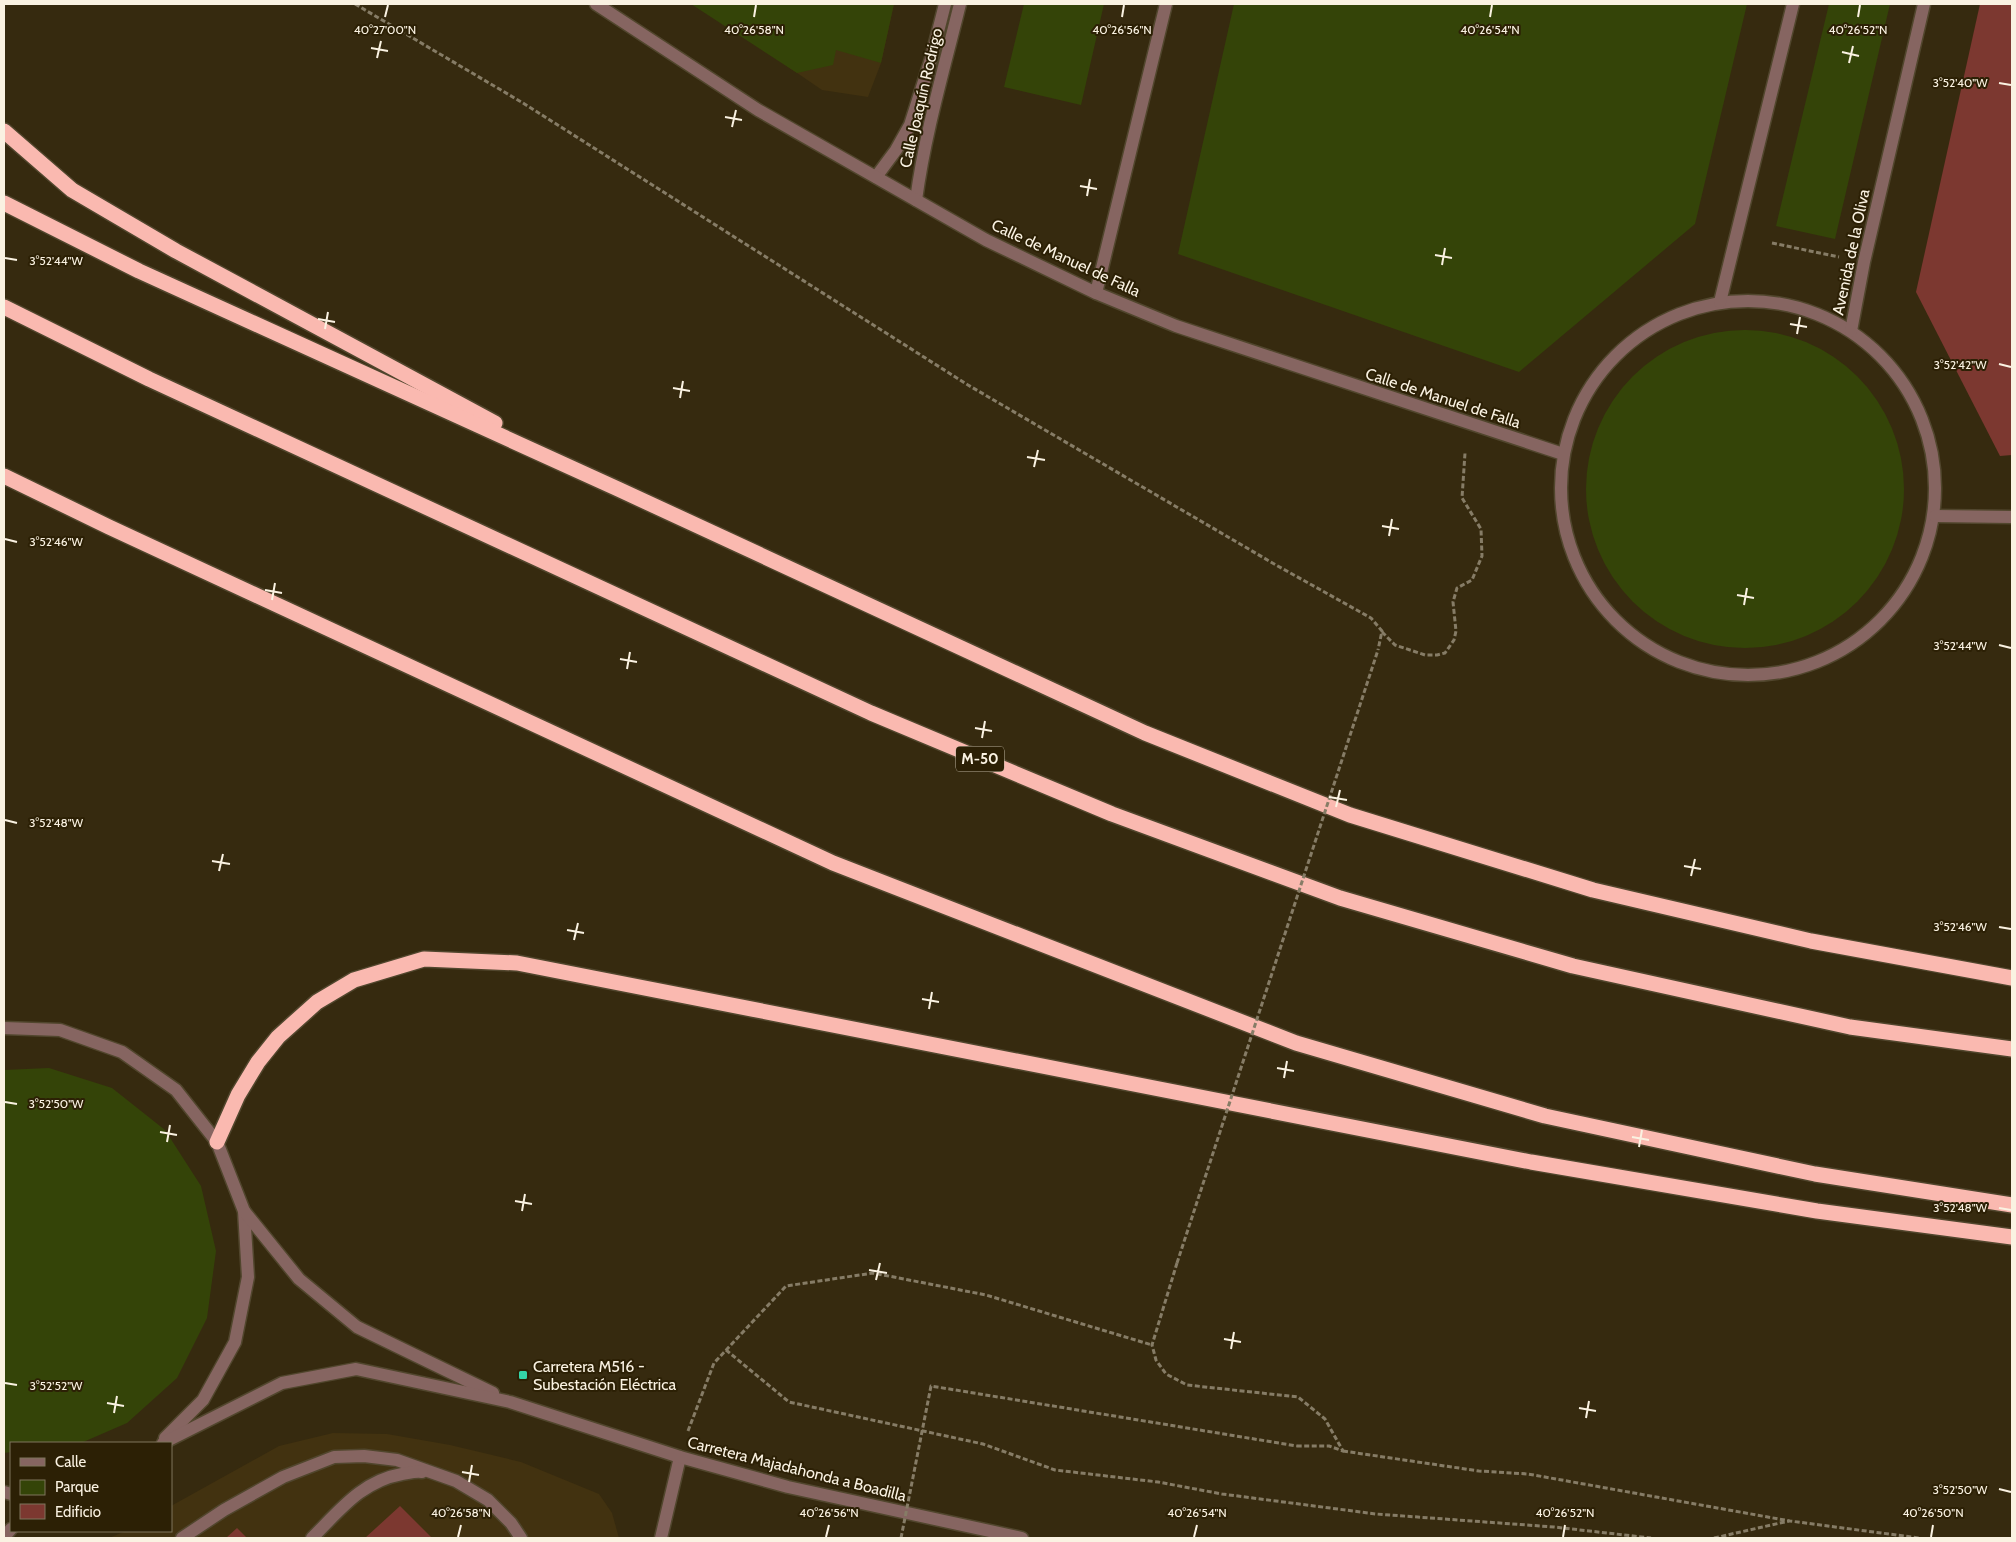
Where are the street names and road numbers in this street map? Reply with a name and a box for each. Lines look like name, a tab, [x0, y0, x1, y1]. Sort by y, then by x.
street label: Calle Joaquín Rodrigo	[896, 26, 946, 170]
street label: Avenida de la Oliva	[1828, 187, 1874, 317]
street label: Calle de Manuel de Falla	[989, 215, 1144, 301]
street label: Calle de Manuel de Falla	[1363, 364, 1523, 432]
road number: M-50	[956, 746, 1004, 772]
street label: Carretera Majadahonda a Boadilla	[686, 1433, 909, 1506]

